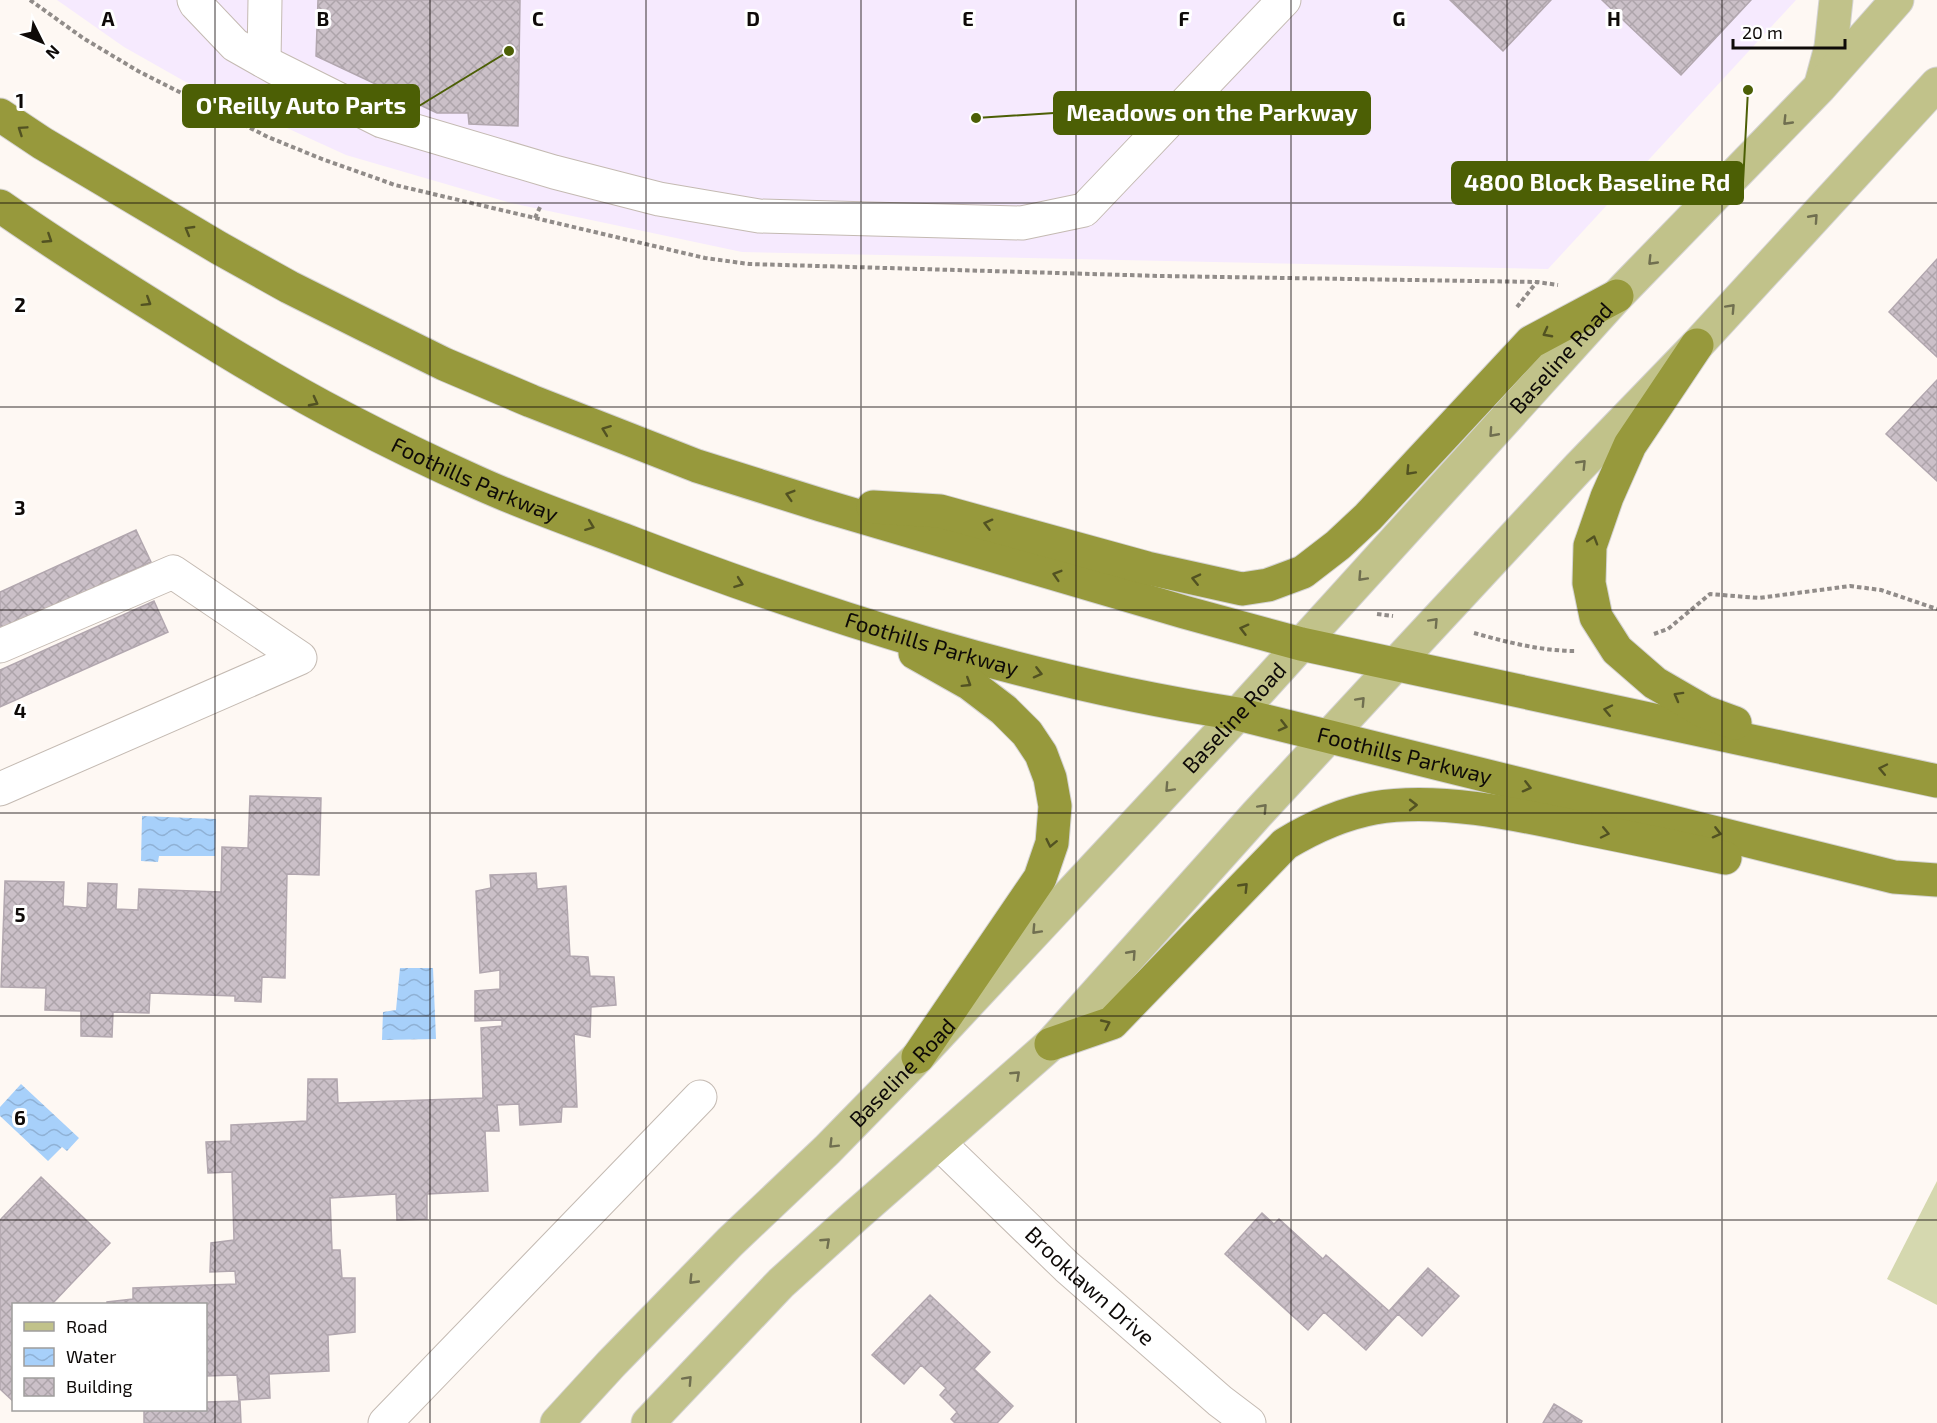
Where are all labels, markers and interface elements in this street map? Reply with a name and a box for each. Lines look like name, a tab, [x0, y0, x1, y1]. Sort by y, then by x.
text: A	[101, 6, 115, 30]
text: B	[317, 6, 329, 30]
text: C	[532, 6, 544, 30]
text: D	[746, 6, 760, 30]
text: E	[962, 6, 974, 30]
text: F	[1178, 6, 1190, 30]
text: G	[1393, 6, 1405, 30]
text: H	[1607, 6, 1621, 30]
north arrow	[12, 12, 72, 72]
scale bar	[1733, 12, 1846, 50]
text: 20 m	[1742, 21, 1783, 43]
text: N	[42, 42, 64, 63]
callout: O'Reilly Auto Parts	[183, 85, 419, 127]
text: 1	[16, 88, 24, 112]
text: O'Reilly Auto Parts	[196, 90, 406, 119]
callout: Meadows on the Parkway	[1054, 92, 1370, 134]
text: Meadows on the Parkway	[1066, 97, 1358, 126]
one-way arrow	[1784, 113, 1795, 124]
one-way arrow	[17, 126, 28, 137]
callout: 4800 Block Baseline Rd	[1452, 162, 1743, 204]
text: 4800 Block Baseline Rd	[1464, 167, 1730, 196]
one-way arrow	[1807, 214, 1818, 225]
one-way arrow	[185, 226, 195, 238]
one-way arrow	[41, 232, 52, 243]
one-way arrow	[1648, 253, 1659, 264]
text: 2	[14, 292, 26, 316]
one-way arrow	[140, 294, 151, 305]
street label: Baseline Road	[1503, 296, 1617, 418]
one-way arrow	[1724, 304, 1735, 315]
one-way arrow	[1542, 326, 1553, 337]
one-way arrow	[307, 395, 318, 406]
one-way arrow	[601, 425, 612, 437]
one-way arrow	[1489, 426, 1500, 437]
street label: Foothills Parkway	[388, 430, 562, 526]
one-way arrow	[1575, 461, 1586, 471]
one-way arrow	[1406, 465, 1417, 475]
one-way arrow	[785, 490, 796, 502]
text: 3	[14, 495, 26, 519]
one-way arrow	[584, 519, 595, 532]
one-way arrow	[983, 519, 993, 531]
one-way arrow	[1586, 535, 1598, 546]
one-way arrow	[1052, 570, 1063, 582]
one-way arrow	[1358, 571, 1369, 581]
one-way arrow	[1192, 573, 1202, 586]
one-way arrow	[733, 576, 744, 588]
street label: Foothills Parkway	[842, 605, 1022, 680]
one-way arrow	[1427, 619, 1438, 630]
one-way arrow	[1239, 623, 1249, 636]
street label: Baseline Road	[1176, 656, 1291, 778]
one-way arrow	[1033, 666, 1043, 679]
one-way arrow	[961, 675, 971, 687]
one-way arrow	[1674, 692, 1685, 703]
text: 4	[14, 698, 27, 722]
one-way arrow	[1354, 698, 1365, 708]
one-way arrow	[1603, 704, 1613, 717]
one-way arrow	[1277, 719, 1288, 731]
street label: Foothills Parkway	[1315, 720, 1495, 789]
one-way arrow	[1879, 764, 1889, 777]
one-way arrow	[1522, 779, 1532, 792]
one-way arrow	[1165, 781, 1176, 792]
one-way arrow	[1408, 799, 1417, 811]
one-way arrow	[1256, 805, 1267, 815]
one-way arrow	[1600, 825, 1610, 838]
one-way arrow	[1712, 826, 1722, 839]
one-way arrow	[1045, 837, 1058, 847]
one-way arrow	[1236, 883, 1247, 894]
text: 5	[14, 902, 26, 926]
one-way arrow	[1032, 924, 1043, 934]
one-way arrow	[1125, 950, 1136, 961]
street label: Baseline Road	[843, 1012, 960, 1132]
one-way arrow	[1100, 1019, 1111, 1031]
one-way arrow	[1009, 1071, 1020, 1082]
text: 6	[14, 1105, 26, 1129]
one-way arrow	[829, 1138, 840, 1148]
street label: Brooklawn Drive	[1021, 1220, 1161, 1350]
one-way arrow	[819, 1238, 830, 1249]
one-way arrow	[689, 1272, 700, 1283]
legend	[12, 1303, 207, 1411]
text: Road	[66, 1315, 107, 1337]
text: Water	[66, 1345, 116, 1367]
text: Building	[66, 1375, 133, 1397]
one-way arrow	[681, 1377, 692, 1387]

